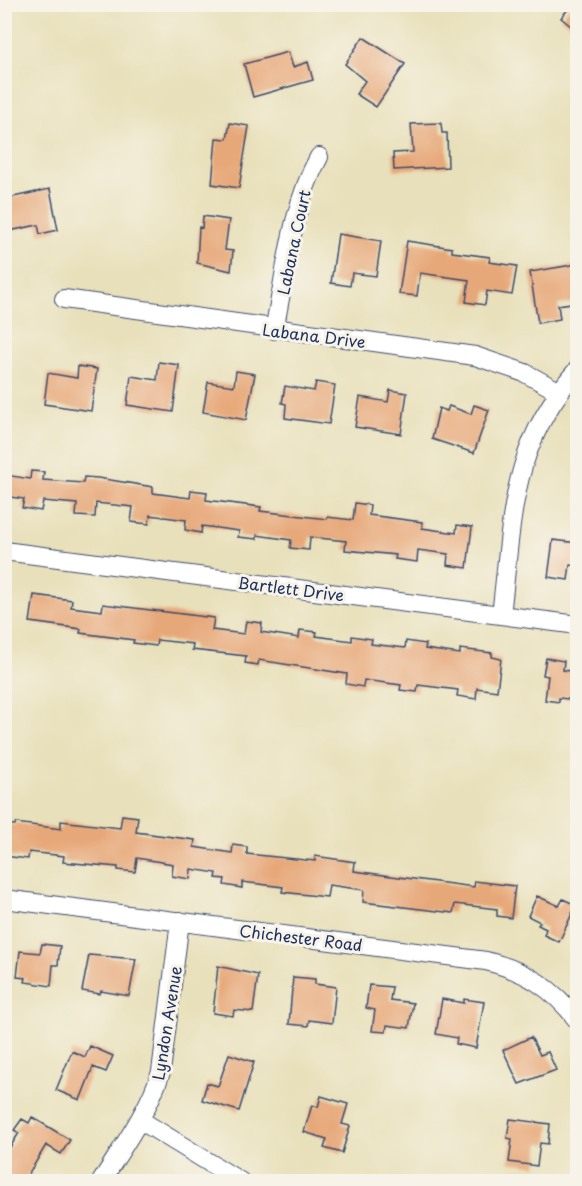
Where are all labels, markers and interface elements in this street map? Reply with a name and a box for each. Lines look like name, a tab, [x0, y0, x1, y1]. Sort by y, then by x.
street label: Labana Court	[270, 187, 316, 297]
street label: Labana Drive	[261, 317, 367, 353]
street label: Bartlett Drive	[236, 570, 346, 606]
street label: Chichester Road	[238, 918, 364, 956]
street label: Lyndon Avenue	[145, 964, 187, 1082]

